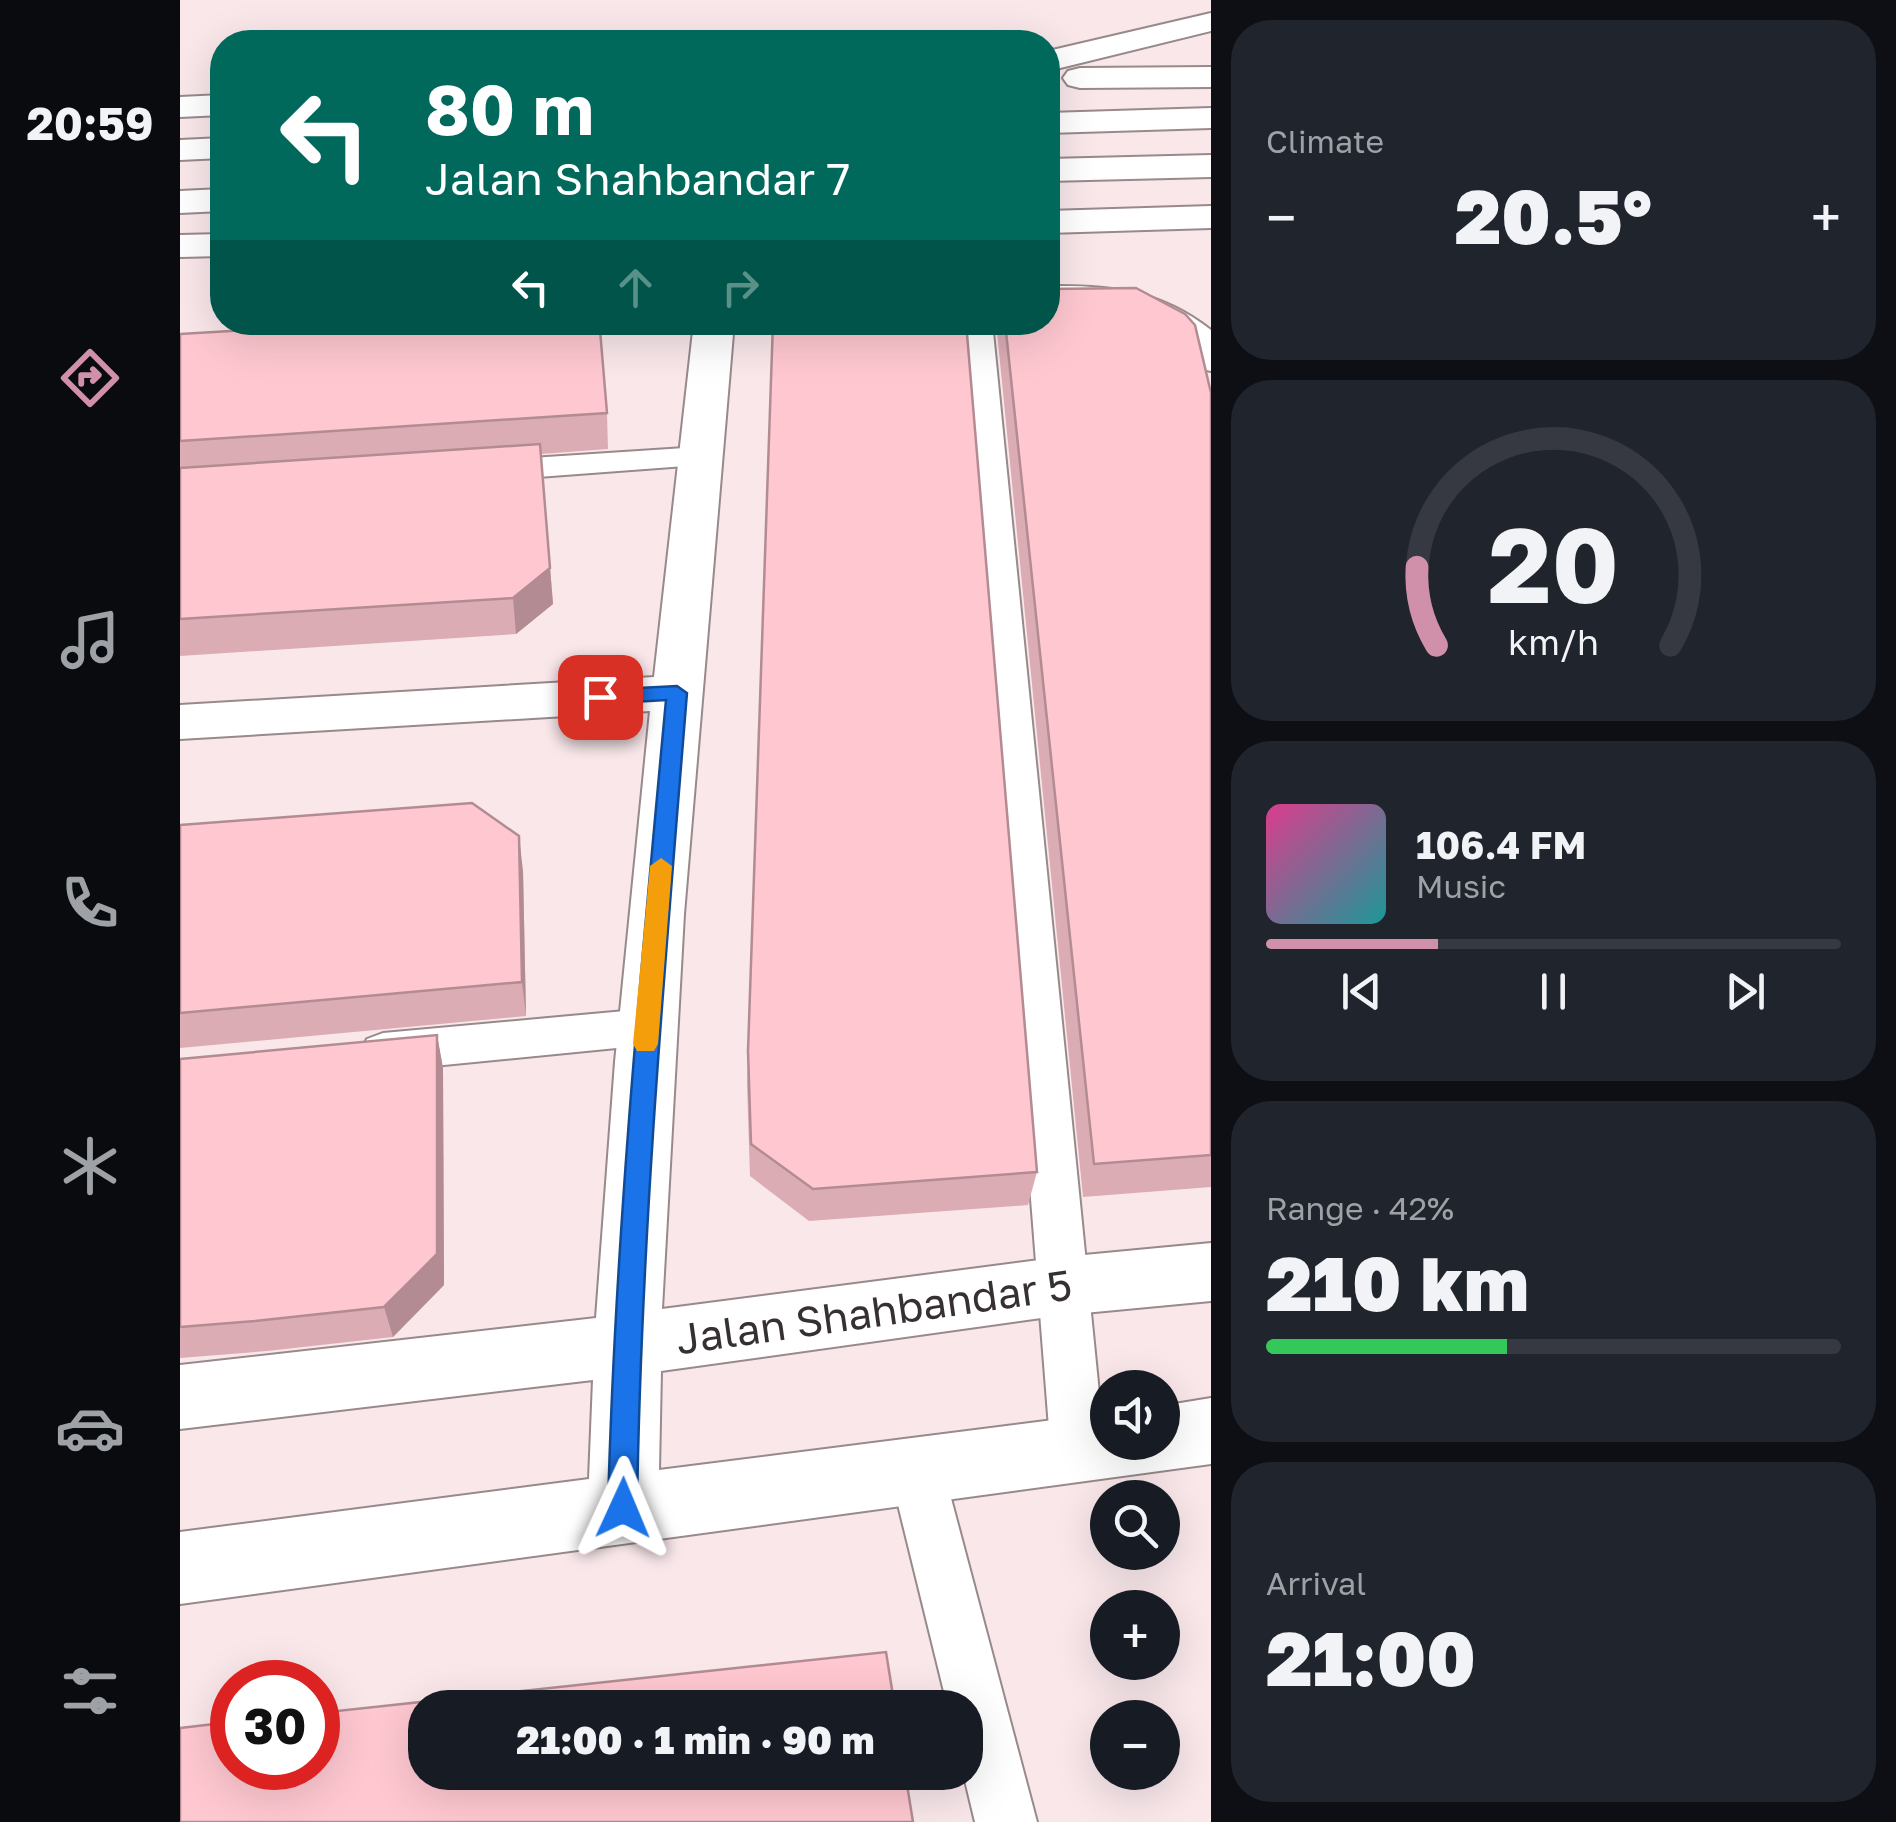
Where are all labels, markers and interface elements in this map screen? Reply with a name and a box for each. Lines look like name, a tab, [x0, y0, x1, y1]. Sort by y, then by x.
text: 80 m	[425, 66, 594, 150]
icon: left	[260, 70, 390, 200]
text: 20:59	[26, 96, 154, 150]
text: Climate	[1266, 122, 1384, 160]
text: Jalan Shahbandar 7	[425, 151, 850, 205]
text: 20.5°	[1455, 170, 1652, 261]
text: −	[1266, 184, 1296, 250]
text: +	[1811, 184, 1841, 250]
icon: left	[503, 260, 558, 315]
icon: ahead	[608, 260, 663, 315]
icon: right	[713, 260, 768, 315]
icon: directions	[55, 343, 125, 413]
text: 20	[1488, 501, 1619, 626]
icon: music	[55, 605, 125, 675]
text: km/h	[1508, 620, 1599, 663]
pin	[558, 655, 643, 740]
icon: arrive	[573, 670, 628, 725]
text: 106.4 FM	[1416, 822, 1586, 867]
text: Music	[1416, 867, 1506, 905]
icon: phone	[55, 868, 125, 938]
icon: previous	[1334, 964, 1389, 1019]
icon: pause	[1526, 964, 1581, 1019]
icon: next	[1718, 964, 1773, 1019]
icon: climate	[55, 1131, 125, 1201]
text: Range · 42%	[1266, 1189, 1454, 1227]
text: 210 km	[1266, 1237, 1529, 1328]
street label: Jalan Shahbandar 5	[673, 1258, 1075, 1364]
map controls	[1090, 1370, 1180, 1790]
button: sound	[1090, 1370, 1180, 1460]
icon: car	[55, 1393, 125, 1463]
position arrow	[571, 1456, 675, 1560]
button: search	[1090, 1480, 1180, 1570]
text: Arrival	[1266, 1564, 1366, 1602]
button: +	[1090, 1590, 1180, 1680]
text: 21:00	[1266, 1612, 1476, 1703]
icon: filters	[55, 1656, 125, 1726]
speed limit sign: 30	[210, 1660, 340, 1790]
button: −	[1090, 1700, 1180, 1790]
text: 21:00 · 1 min · 90 m	[516, 1717, 875, 1762]

